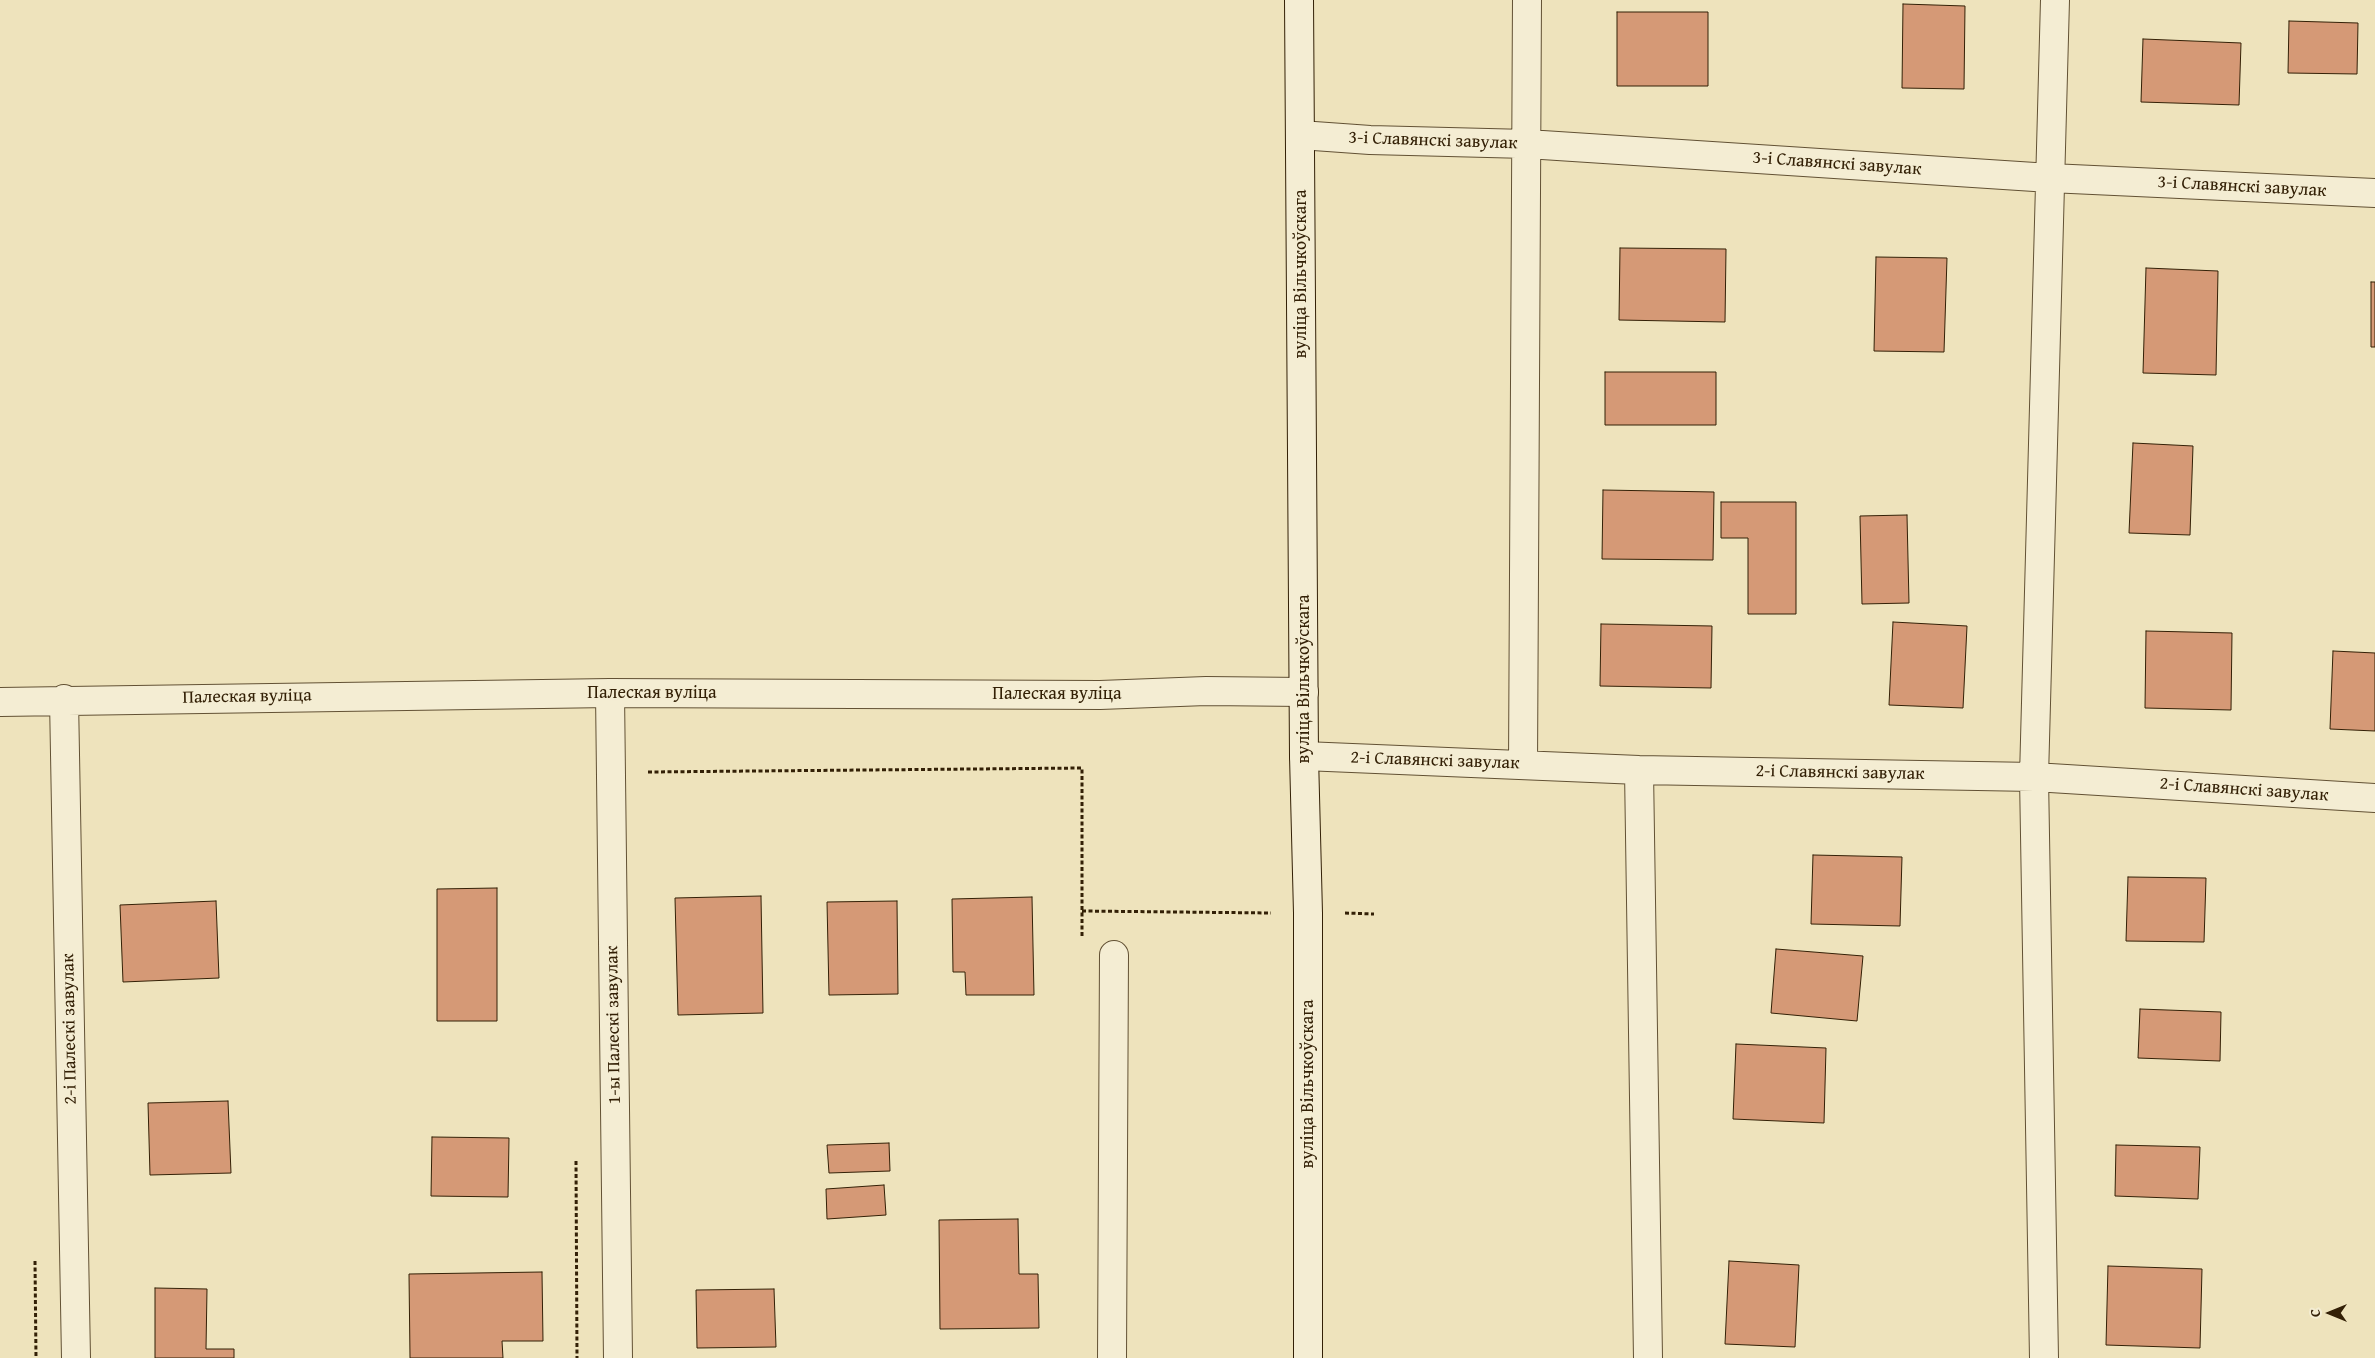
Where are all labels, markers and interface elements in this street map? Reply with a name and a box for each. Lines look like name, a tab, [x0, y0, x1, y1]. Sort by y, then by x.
street label: 3-і Славянскі завулак	[1348, 127, 1518, 155]
street label: 3-і Славянскі завулак	[1752, 147, 1922, 181]
street label: 3-і Славянскі завулак	[2157, 172, 2327, 202]
street label: вуліца Вільчкоўскага	[1290, 190, 1312, 358]
street label: вуліца Вільчкоўскага	[1293, 595, 1315, 763]
street label: Палеская вуліца	[587, 682, 717, 704]
street label: Палеская вуліца	[992, 683, 1122, 705]
street label: Палеская вуліца	[182, 685, 312, 709]
street label: 2-і Славянскі завулак	[1350, 747, 1520, 775]
street label: 2-і Славянскі завулак	[1755, 761, 1925, 785]
street label: 2-і Славянскі завулак	[2159, 773, 2329, 807]
street label: 1-ы Палескі завулак	[602, 946, 626, 1104]
street label: 2-і Палескі завулак	[58, 953, 82, 1105]
street label: вуліца Вільчкоўскага	[1297, 1000, 1319, 1168]
north arrow	[2305, 1288, 2355, 1338]
text: С	[2305, 1309, 2325, 1317]

